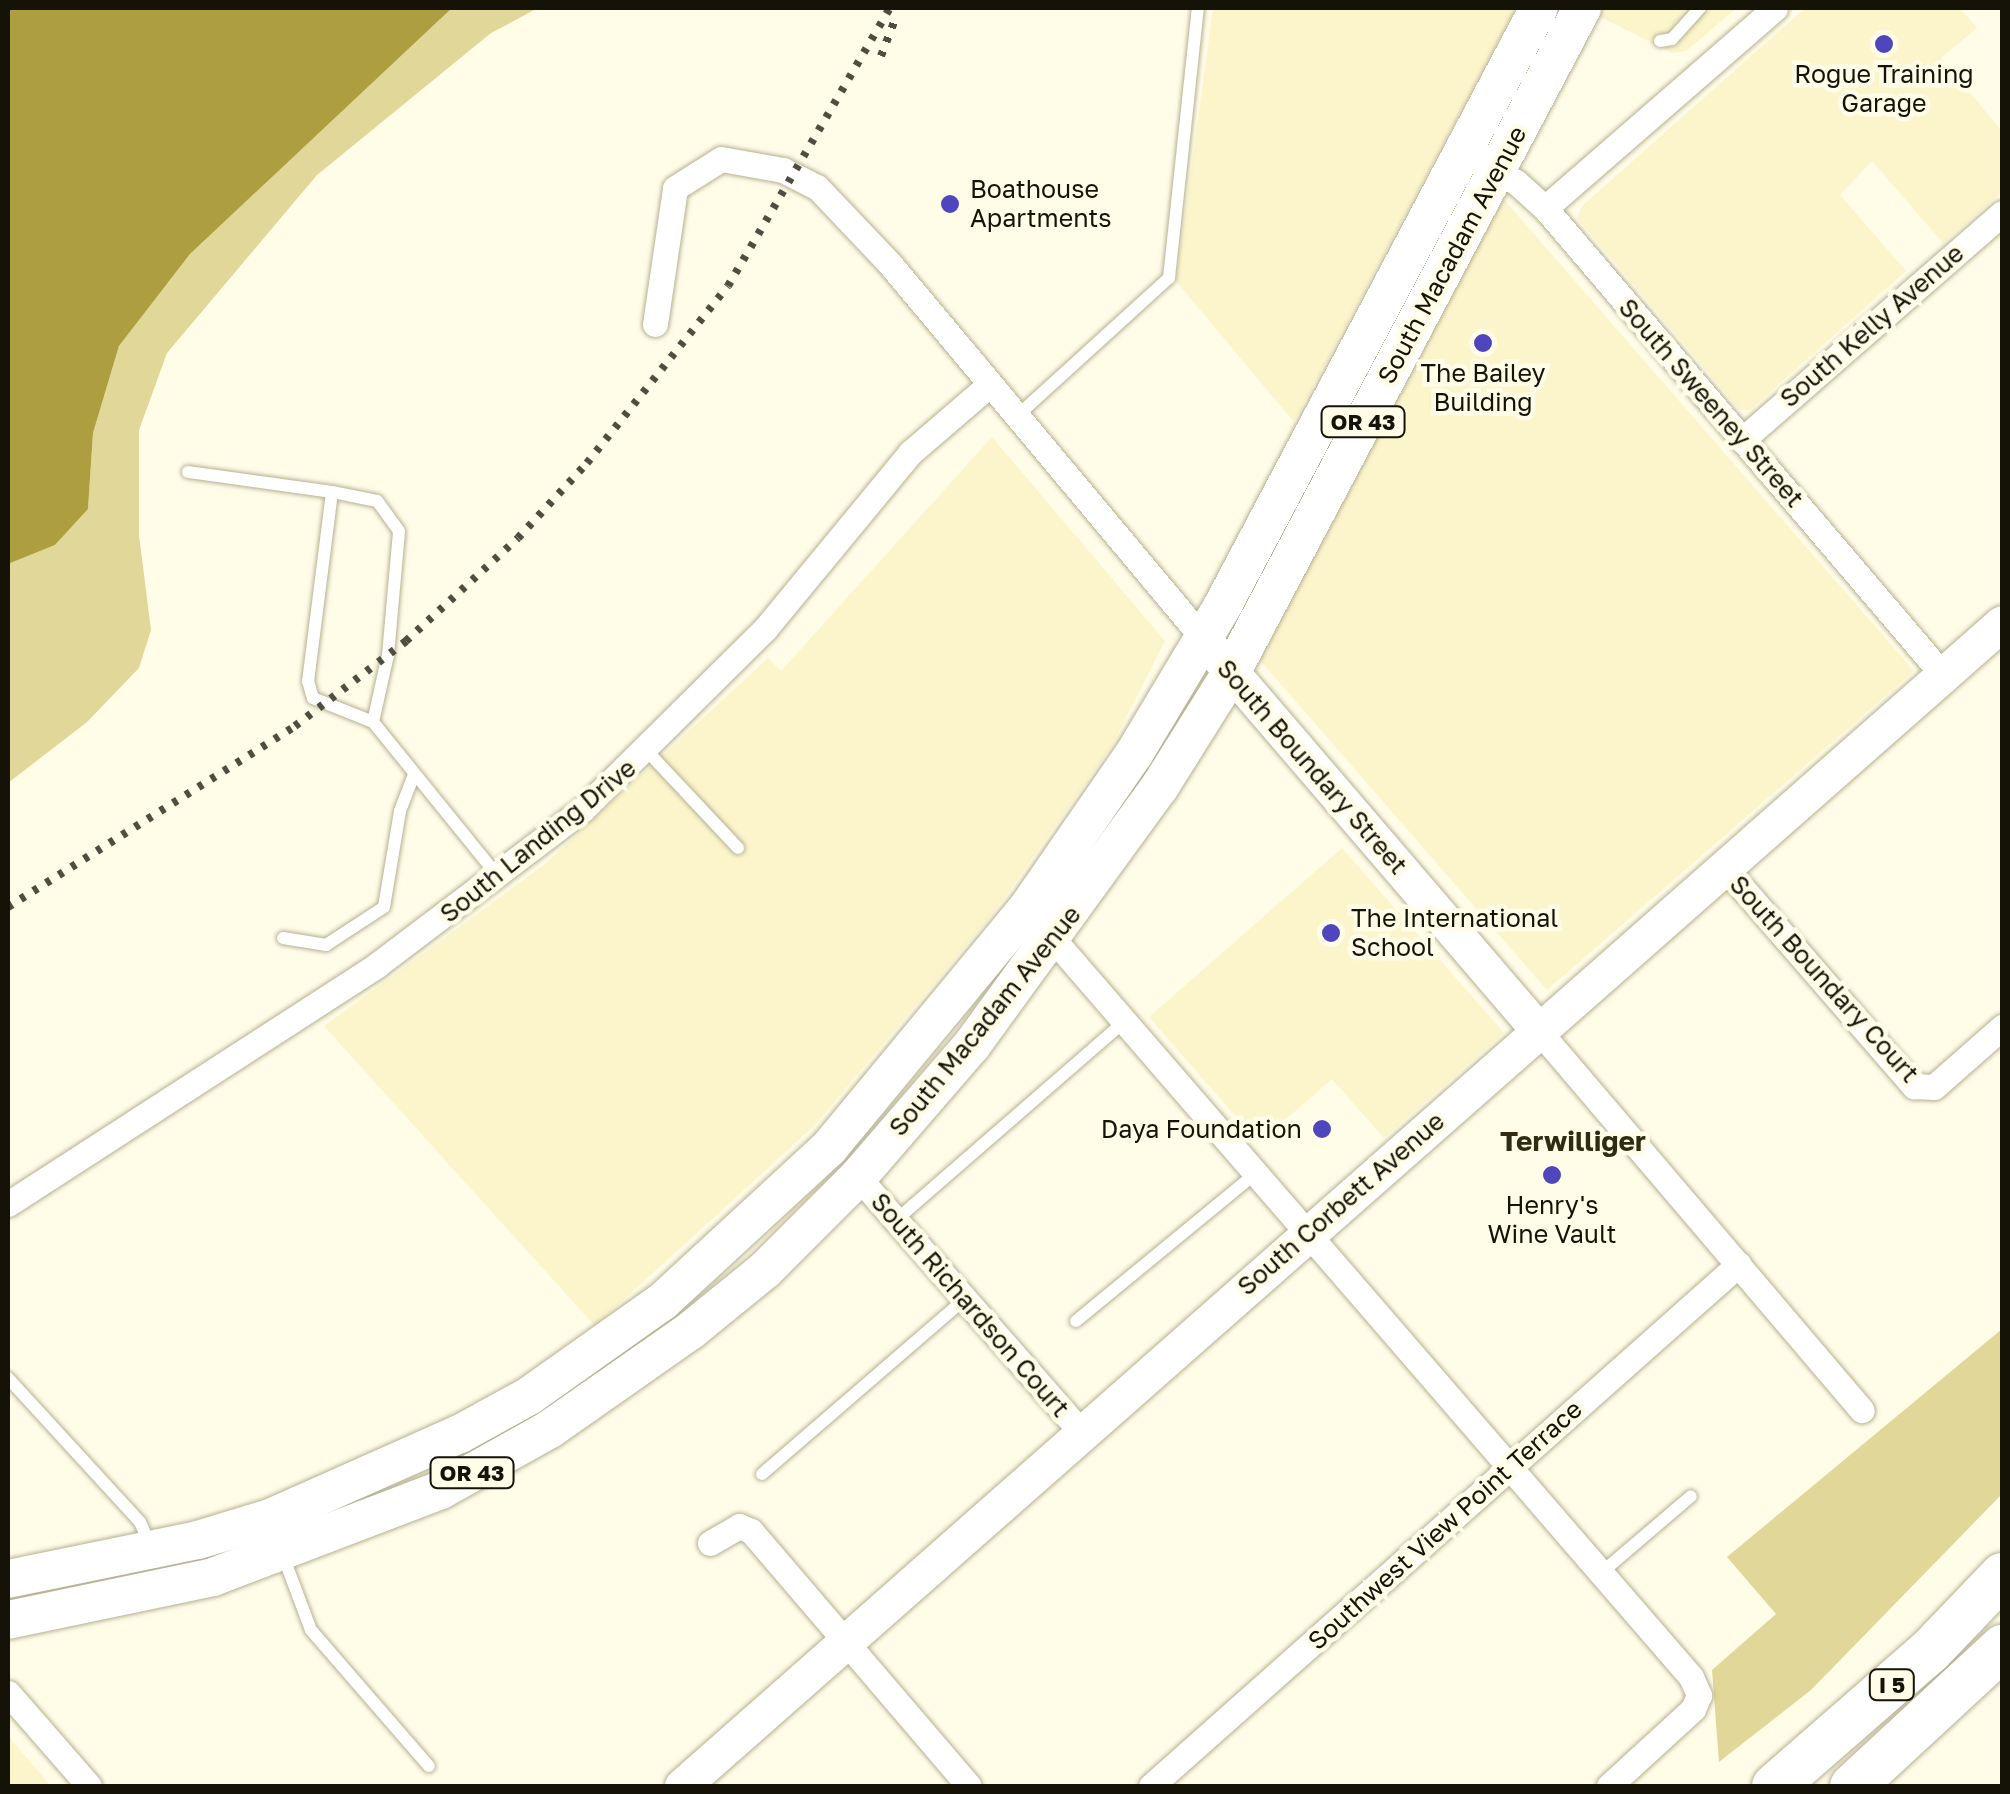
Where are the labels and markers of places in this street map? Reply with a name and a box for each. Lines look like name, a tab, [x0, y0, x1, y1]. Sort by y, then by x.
marker: Rogue Training Garage	[1873, 33, 1895, 55]
place label: Rogue Training Garage	[1794, 60, 1974, 119]
place label: Boathouse Apartments	[970, 175, 1111, 234]
marker: Boathouse Apartments	[939, 193, 961, 215]
marker: The Bailey Building	[1472, 332, 1494, 354]
place label: The Bailey Building	[1421, 359, 1545, 418]
place label: The International School	[1351, 904, 1558, 963]
marker: The International School	[1320, 922, 1342, 944]
place label: Daya Foundation	[1101, 1114, 1302, 1144]
marker: Daya Foundation	[1311, 1118, 1333, 1140]
marker: Henry's Wine Vault	[1541, 1164, 1563, 1186]
place label: Henry's Wine Vault	[1488, 1191, 1616, 1250]

